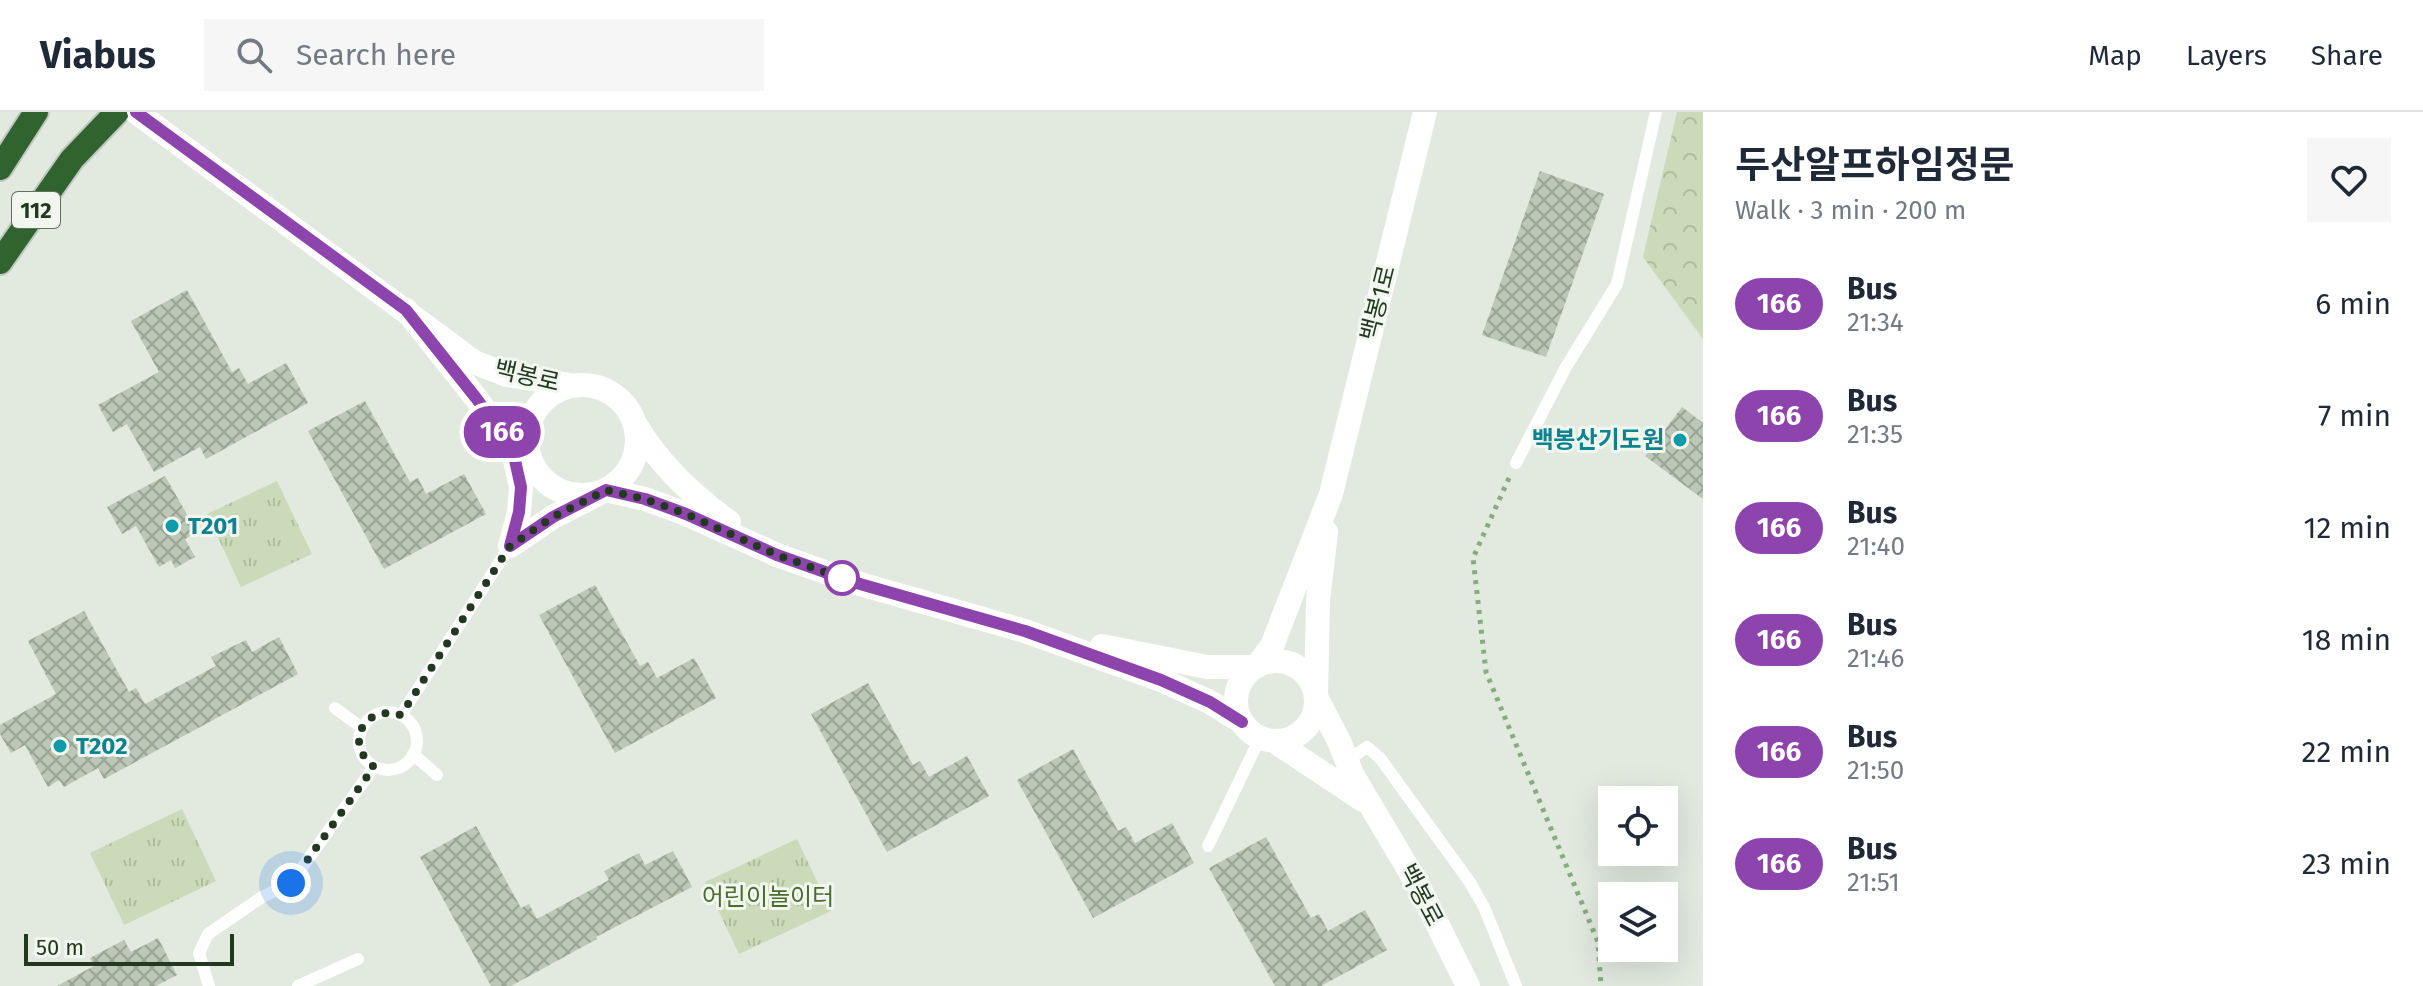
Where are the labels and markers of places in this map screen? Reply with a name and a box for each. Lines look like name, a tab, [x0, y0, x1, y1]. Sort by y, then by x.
place label: 백봉산기도원	[1532, 426, 1664, 454]
marker: 백봉산기도원	[1671, 431, 1689, 449]
place label: T201	[188, 512, 238, 540]
marker: T201	[163, 517, 181, 535]
unlabelled marker	[825, 561, 859, 595]
place label: T202	[76, 732, 128, 760]
marker: T202	[51, 737, 69, 755]

